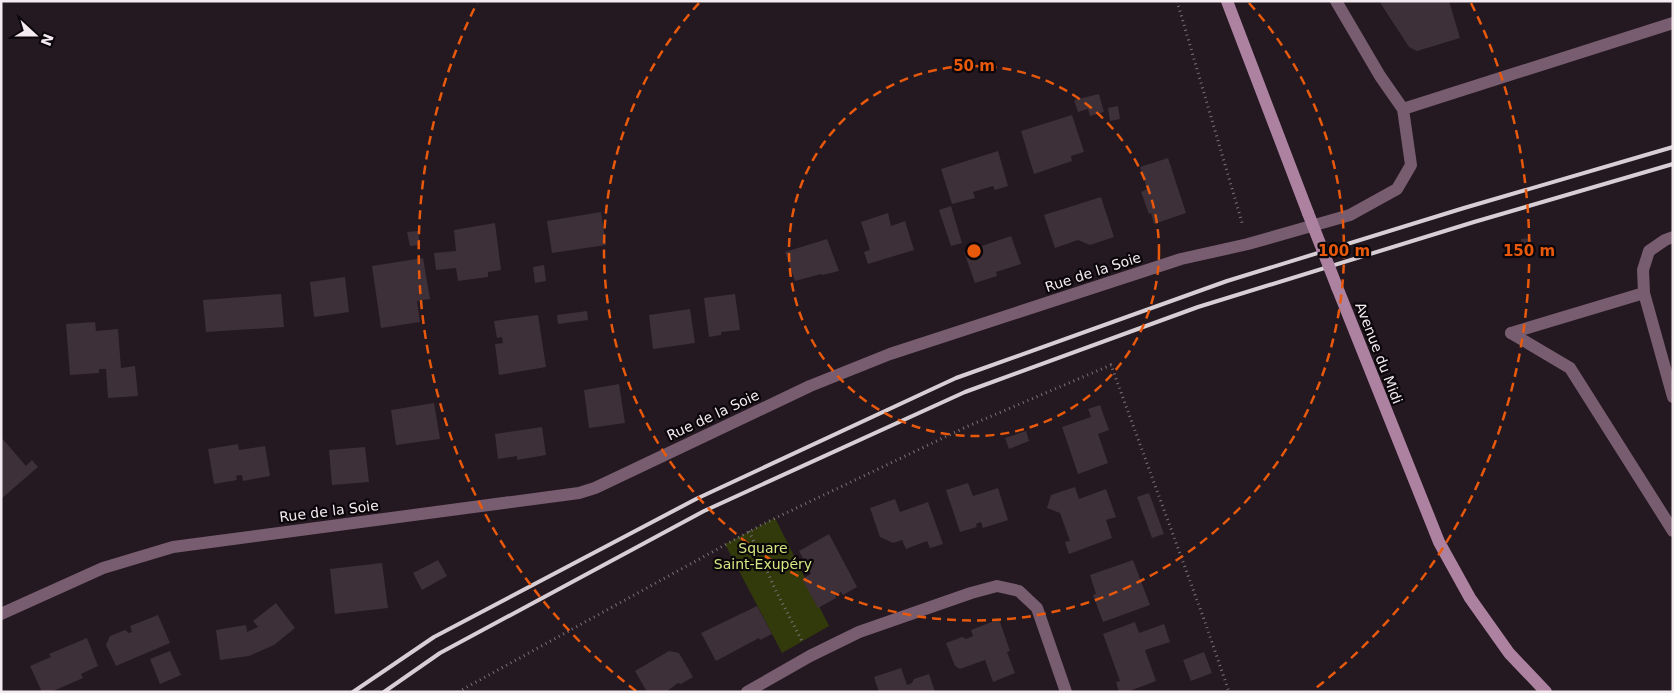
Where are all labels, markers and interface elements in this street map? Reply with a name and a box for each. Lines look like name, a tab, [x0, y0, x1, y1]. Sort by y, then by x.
north arrow	[10, 10, 60, 60]
text: N	[38, 31, 57, 48]
text: 50 m	[953, 57, 995, 75]
centre of rings	[965, 242, 983, 260]
text: 100 m	[1318, 242, 1370, 260]
text: 150 m	[1503, 242, 1555, 260]
street label: Rue de la Soie	[1043, 249, 1143, 295]
street label: Avenue du Midi	[1352, 300, 1406, 406]
street label: Rue de la Soie	[664, 387, 762, 443]
street label: Rue de la Soie	[278, 497, 380, 525]
park label: Square Saint-Exupéry	[714, 540, 812, 572]

